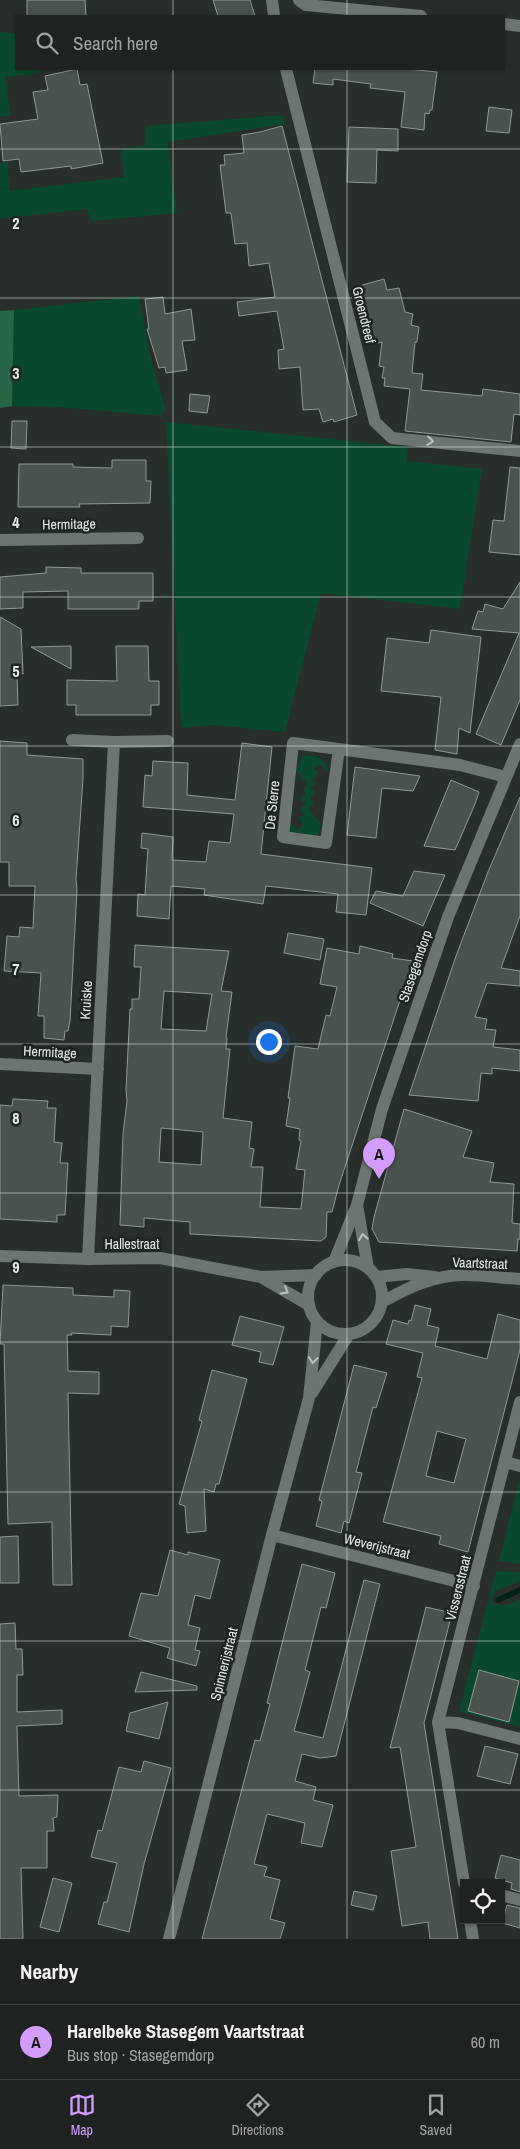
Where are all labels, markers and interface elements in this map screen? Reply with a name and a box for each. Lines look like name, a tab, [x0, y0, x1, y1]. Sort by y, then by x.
search box	[15, 15, 505, 70]
icon: search	[33, 29, 61, 57]
text: Search here	[73, 30, 158, 56]
text: 2	[12, 212, 20, 234]
street label: Groendreef	[348, 285, 380, 346]
text: 3	[12, 362, 20, 384]
one-way arrow	[426, 436, 434, 447]
text: 4	[12, 511, 20, 533]
street label: Hermitage	[42, 515, 96, 533]
text: 5	[12, 660, 20, 682]
street label: De Sterre	[260, 780, 284, 830]
text: 6	[12, 809, 20, 831]
street label: Stasegemdorp	[394, 928, 436, 1004]
text: 7	[12, 958, 20, 980]
street label: Kruiske	[76, 980, 96, 1020]
your location	[256, 1029, 282, 1055]
street label: Hermitage	[23, 1042, 77, 1062]
text: 8	[12, 1107, 20, 1129]
pin: A	[363, 1138, 395, 1179]
one-way arrow	[358, 1232, 368, 1241]
street label: Hallestraat	[105, 1235, 159, 1253]
street label: Vaartstraat	[452, 1253, 508, 1273]
text: 9	[12, 1256, 20, 1278]
one-way arrow	[280, 1285, 289, 1295]
one-way arrow	[308, 1356, 319, 1364]
street label: Weverijstraat	[342, 1529, 412, 1563]
street label: Vissersstraat	[441, 1553, 475, 1623]
street label: Spinnerijstraat	[206, 1626, 242, 1702]
map controls	[460, 1879, 505, 1924]
button: locate	[460, 1879, 505, 1924]
text: Nearby	[20, 1957, 78, 1986]
text: Harelbeke Stasegem Vaartstraat	[67, 2018, 304, 2044]
text: A	[31, 2031, 41, 2053]
text: 60 m	[471, 2031, 500, 2053]
text: Bus stop · Stasegemdorp	[67, 2044, 214, 2066]
tab: Map	[68, 2091, 96, 2139]
tab: Directions	[232, 2091, 284, 2139]
tab: Saved	[420, 2091, 452, 2139]

